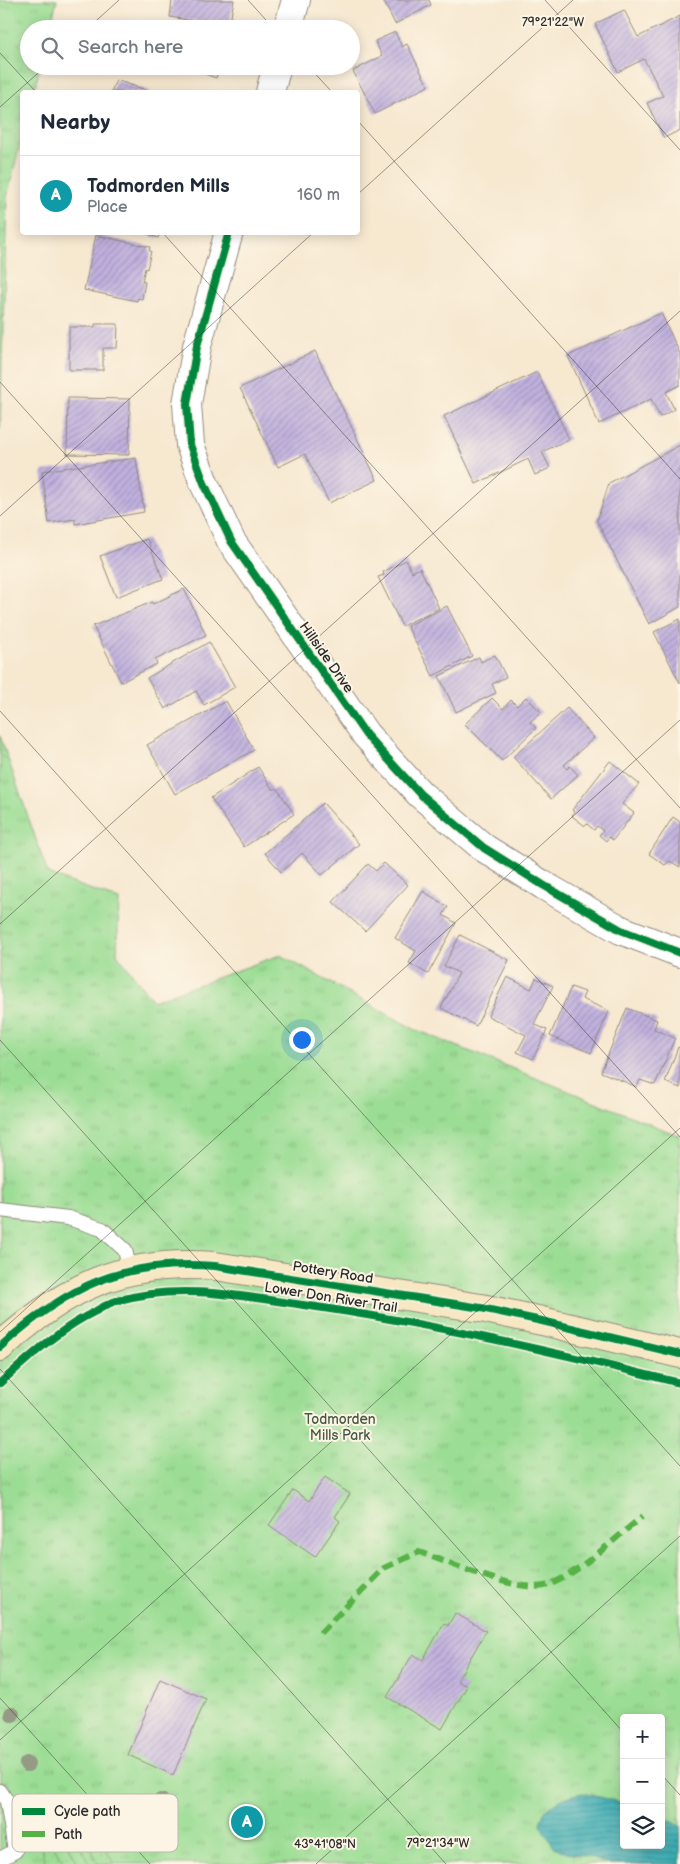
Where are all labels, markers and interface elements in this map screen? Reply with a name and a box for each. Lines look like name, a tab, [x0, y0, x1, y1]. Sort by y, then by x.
text: 79°21'22"W	[522, 15, 584, 30]
search box	[20, 20, 360, 75]
icon: search	[38, 34, 66, 62]
text: Search here	[78, 36, 183, 59]
text: Nearby	[40, 110, 110, 135]
text: Todmorden Mills	[87, 175, 229, 198]
text: A	[51, 186, 61, 205]
text: 160 m	[297, 186, 340, 205]
text: Place	[87, 198, 128, 217]
street label: Hillside Drive	[296, 618, 357, 696]
your location	[289, 1027, 315, 1053]
street label: Pottery Road	[291, 1258, 374, 1287]
street label: Lower Don River Trail	[263, 1279, 399, 1316]
park label: Todmorden Mills Park	[304, 1411, 376, 1444]
map controls	[620, 1714, 665, 1849]
button: +	[620, 1714, 665, 1759]
button: −	[620, 1759, 665, 1804]
legend	[12, 1794, 178, 1852]
text: Cycle path	[54, 1803, 121, 1820]
pin: A	[231, 1803, 263, 1841]
button: layers	[620, 1804, 665, 1849]
text: Path	[54, 1826, 82, 1843]
text: 79°21'34"W	[407, 1836, 469, 1851]
text: 43°41'08"N	[294, 1837, 356, 1852]

